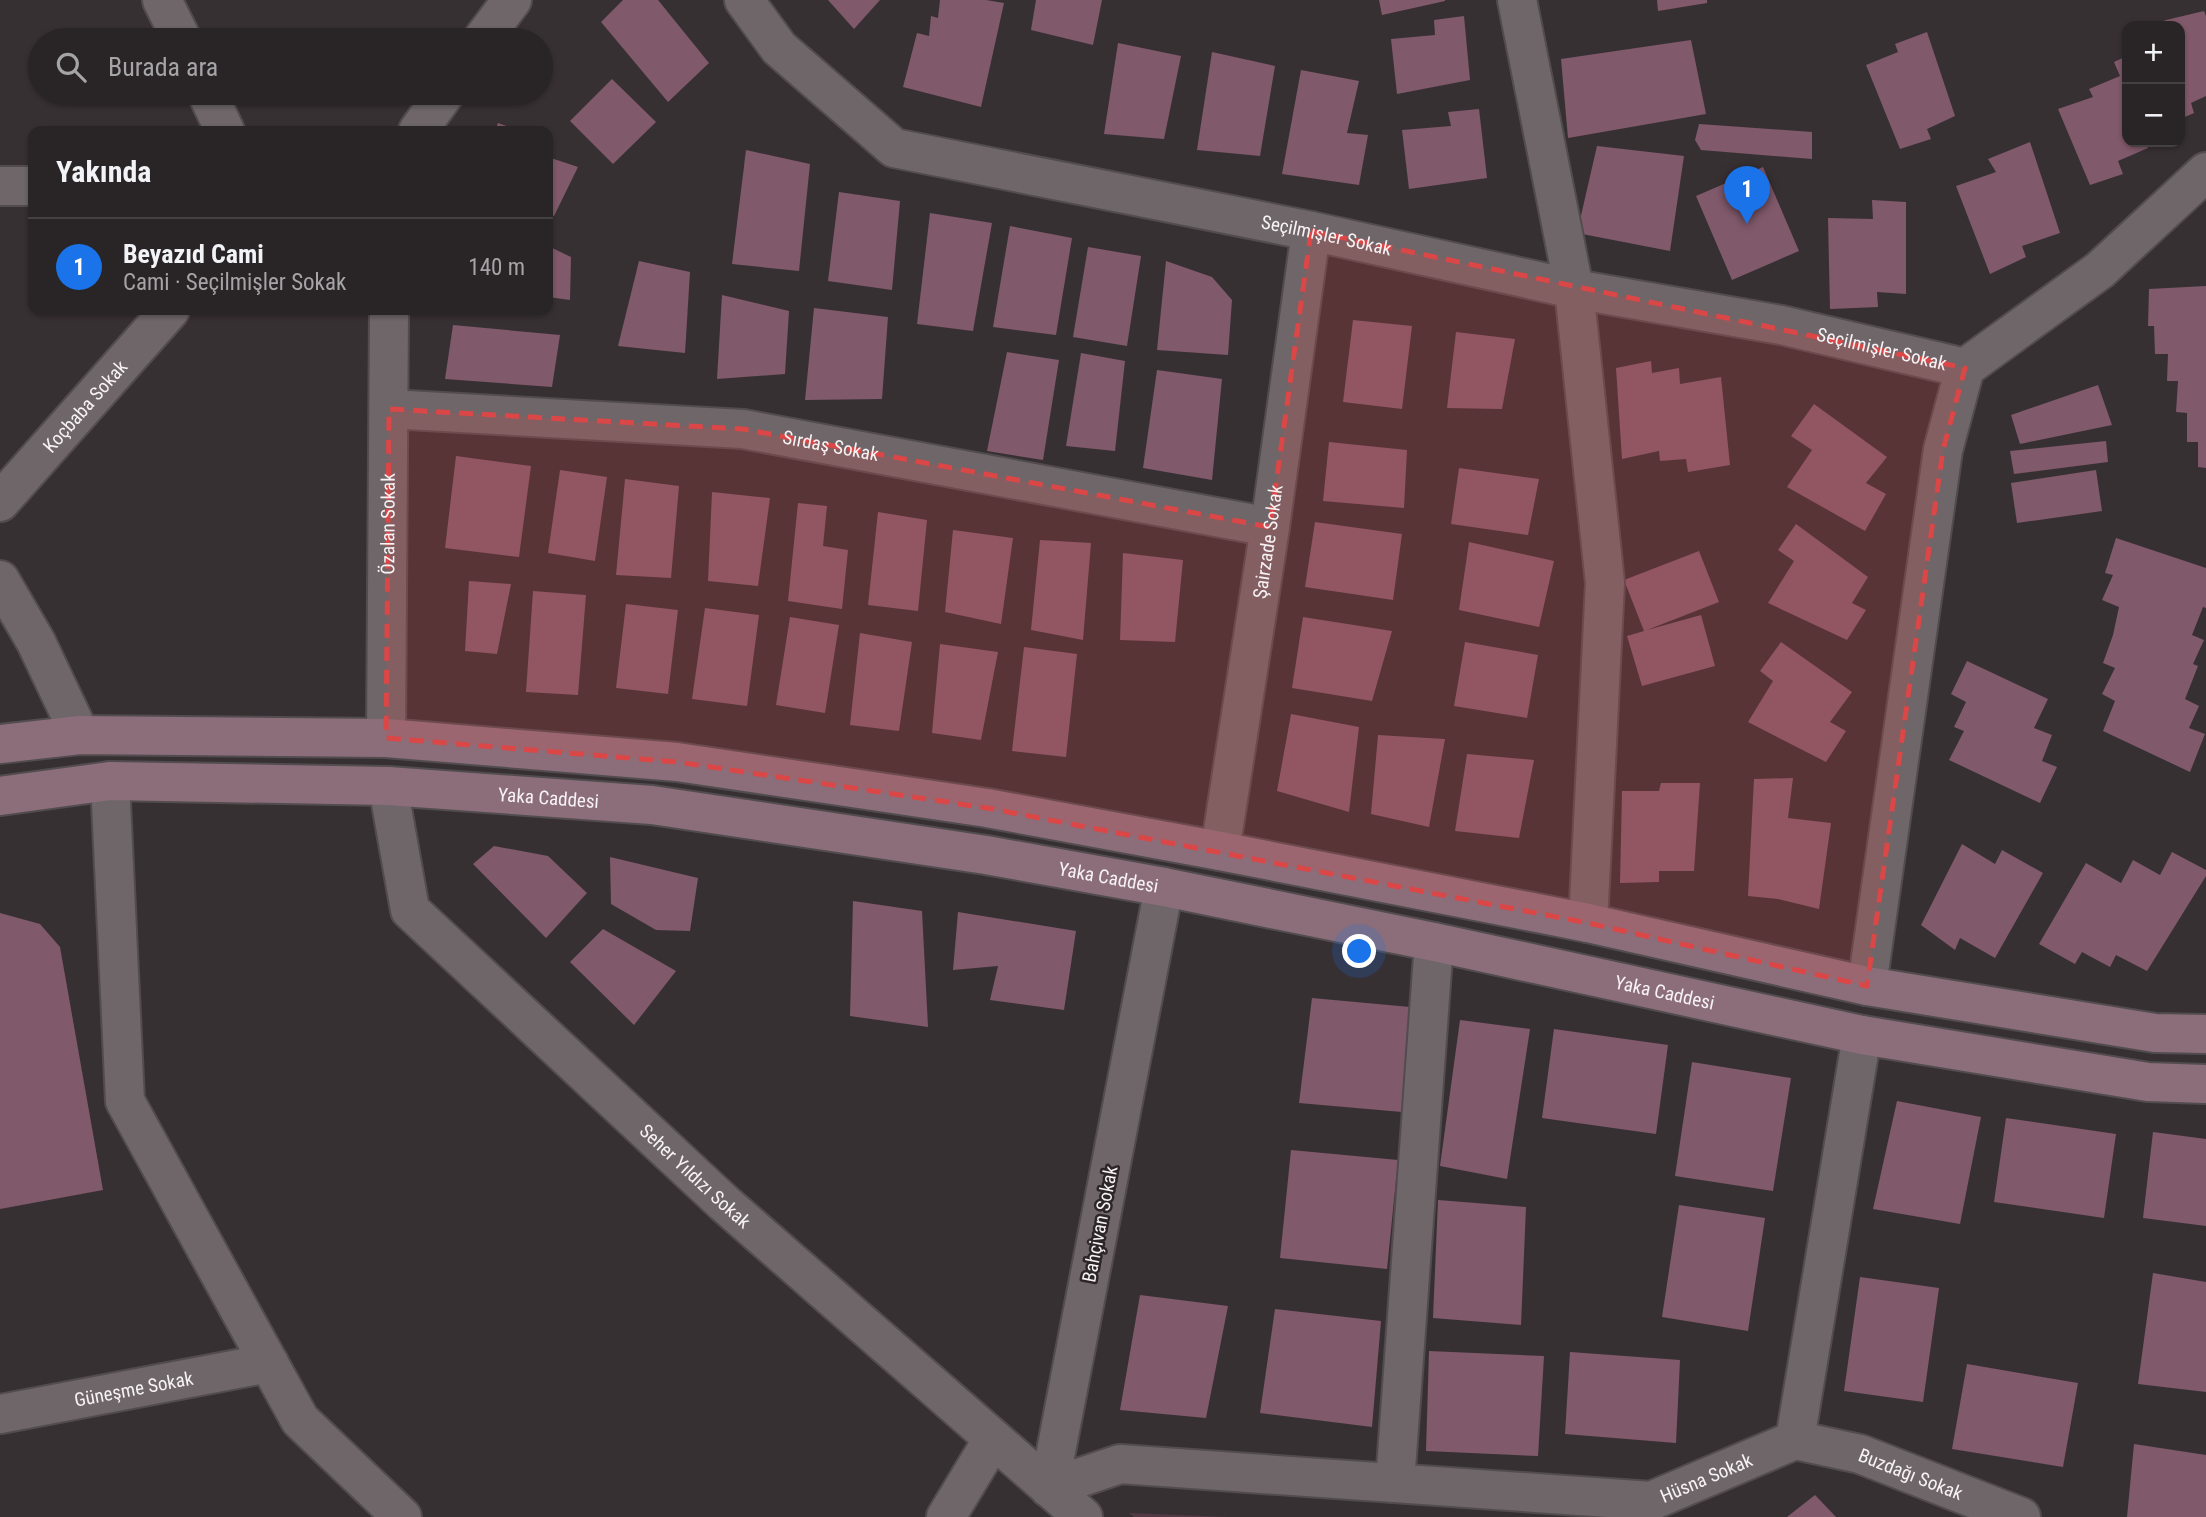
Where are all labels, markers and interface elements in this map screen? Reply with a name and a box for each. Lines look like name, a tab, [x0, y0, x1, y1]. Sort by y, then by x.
map controls	[2122, 21, 2185, 147]
button: +	[2122, 21, 2185, 84]
search box	[28, 28, 553, 105]
icon: search	[52, 48, 90, 86]
text: Burada ara	[108, 52, 218, 82]
button: −	[2122, 84, 2185, 147]
text: Yakında	[56, 154, 151, 189]
pin: 1	[1724, 166, 1770, 224]
street label: Seçilmişler Sokak	[1259, 210, 1394, 260]
text: Beyazıd Cami	[123, 239, 264, 269]
text: 1	[73, 254, 85, 281]
text: 140 m	[468, 254, 525, 281]
text: Cami · Seçilmişler Sokak	[123, 269, 346, 296]
street label: Seçilmişler Sokak	[1815, 322, 1950, 375]
street label: Koçbaba Sokak	[38, 355, 132, 457]
street label: Sırdaş Sokak	[781, 425, 881, 466]
street label: Özalan Sokak	[376, 473, 399, 575]
street label: Şairzade Sokak	[1248, 483, 1287, 600]
street label: Yaka Caddesi	[497, 782, 600, 813]
street label: Yaka Caddesi	[1057, 857, 1160, 897]
your location	[1342, 934, 1376, 968]
street label: Yaka Caddesi	[1613, 970, 1717, 1014]
street label: Seher Yıldızı Sokak	[635, 1119, 756, 1233]
street label: Bahçivan Sokak	[1077, 1163, 1123, 1284]
street label: Güneşme Sokak	[72, 1366, 195, 1411]
street label: Buzdağı Sokak	[1855, 1443, 1967, 1505]
street label: Hüsna Sokak	[1657, 1448, 1756, 1507]

